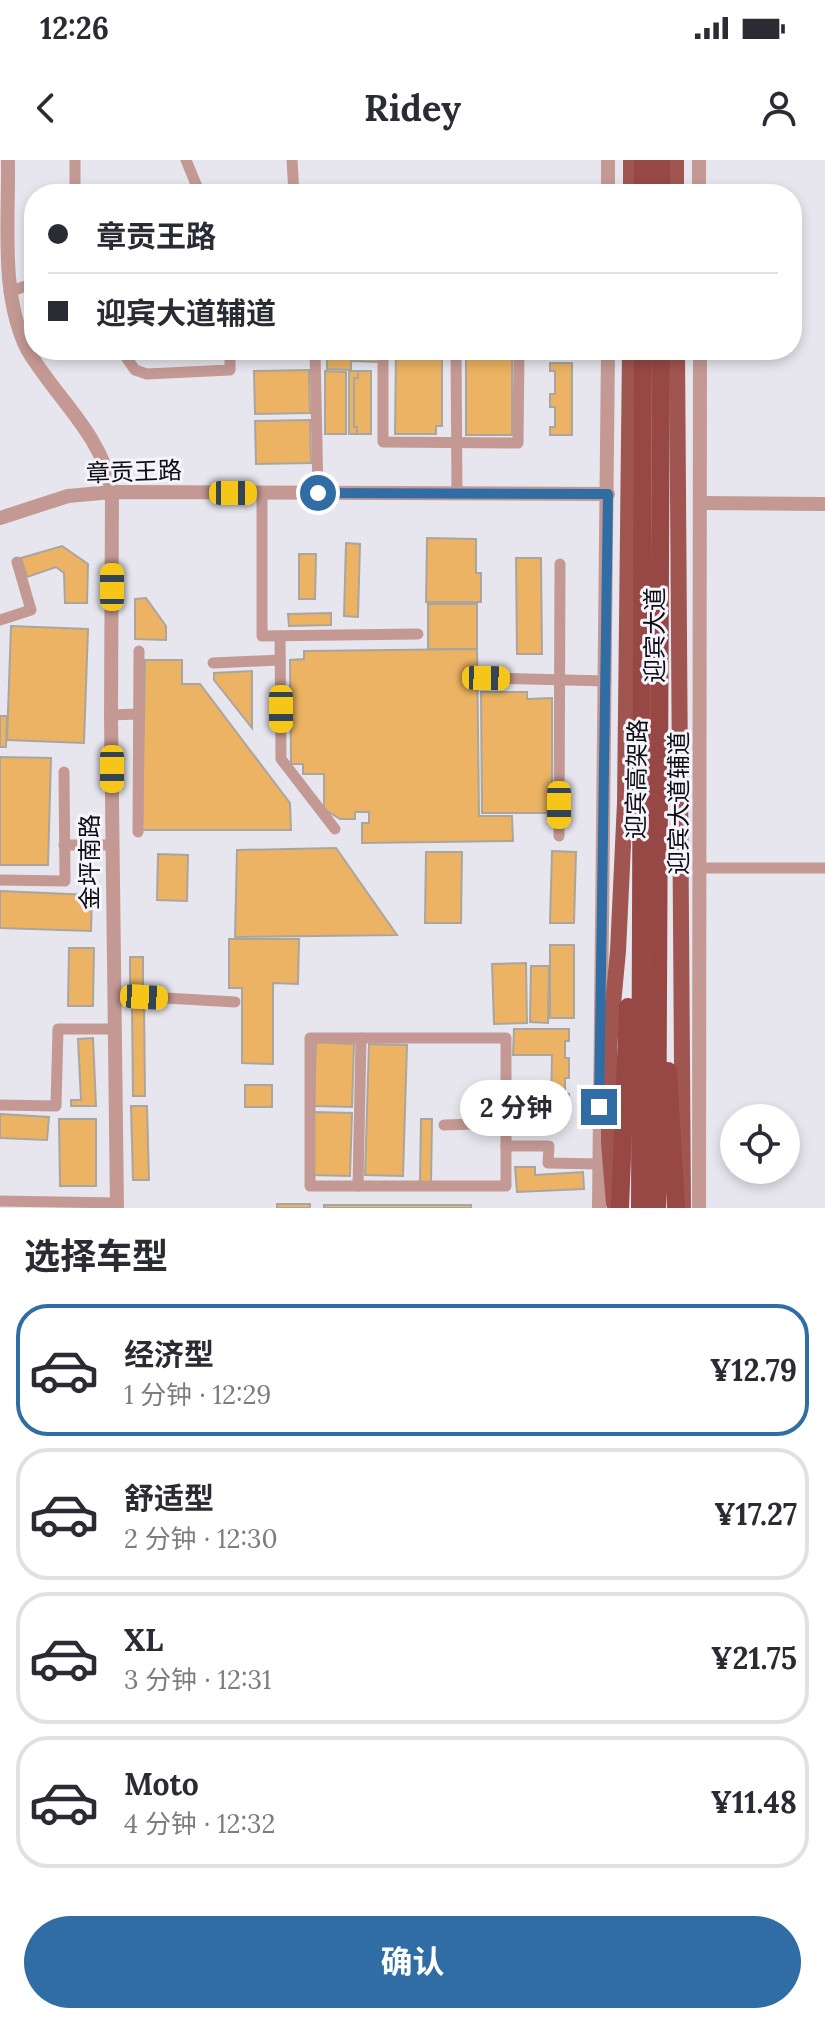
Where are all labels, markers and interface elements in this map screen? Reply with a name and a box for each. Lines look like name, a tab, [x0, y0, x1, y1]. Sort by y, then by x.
text: 12:26	[40, 9, 109, 47]
text: Ridey	[364, 85, 461, 131]
icon: back	[24, 86, 68, 130]
icon: person	[757, 86, 801, 130]
text: 章贡王路	[96, 217, 216, 255]
text: 迎宾大道辅道	[96, 294, 276, 332]
street label: 章贡王路	[85, 454, 182, 489]
route start	[300, 475, 336, 511]
car	[209, 481, 257, 505]
car	[100, 563, 124, 611]
street label: 迎宾大道	[639, 587, 670, 683]
car	[462, 666, 510, 690]
car	[269, 685, 293, 733]
street label: 迎宾高架路	[620, 719, 653, 839]
street label: 迎宾大道辅道	[663, 731, 694, 875]
car	[100, 745, 124, 793]
car	[547, 781, 571, 829]
street label: 金坪南路	[74, 814, 105, 910]
car	[119, 984, 169, 1010]
callout: 2 分钟	[459, 1079, 571, 1135]
route end	[581, 1089, 617, 1125]
text: 2 分钟	[480, 1091, 552, 1124]
map controls	[720, 1104, 800, 1184]
button: locate	[720, 1104, 800, 1184]
text: 选择车型	[24, 1233, 168, 1279]
icon: car	[28, 1334, 100, 1406]
text: 经济型	[124, 1335, 214, 1373]
text: ¥12.79	[710, 1351, 797, 1389]
text: 1 分钟 · 12:29	[124, 1378, 271, 1411]
icon: car	[28, 1478, 100, 1550]
text: 舒适型	[124, 1479, 214, 1517]
text: ¥17.27	[714, 1495, 797, 1533]
text: 2 分钟 · 12:30	[124, 1522, 278, 1555]
text: XL	[124, 1621, 163, 1659]
icon: car	[28, 1622, 100, 1694]
text: ¥21.75	[711, 1639, 797, 1677]
text: 3 分钟 · 12:31	[124, 1663, 271, 1696]
text: Moto	[124, 1765, 199, 1803]
icon: car	[28, 1766, 100, 1838]
text: ¥11.48	[710, 1783, 797, 1821]
text: 4 分钟 · 12:32	[124, 1807, 275, 1840]
button: 确认	[24, 1916, 801, 2008]

